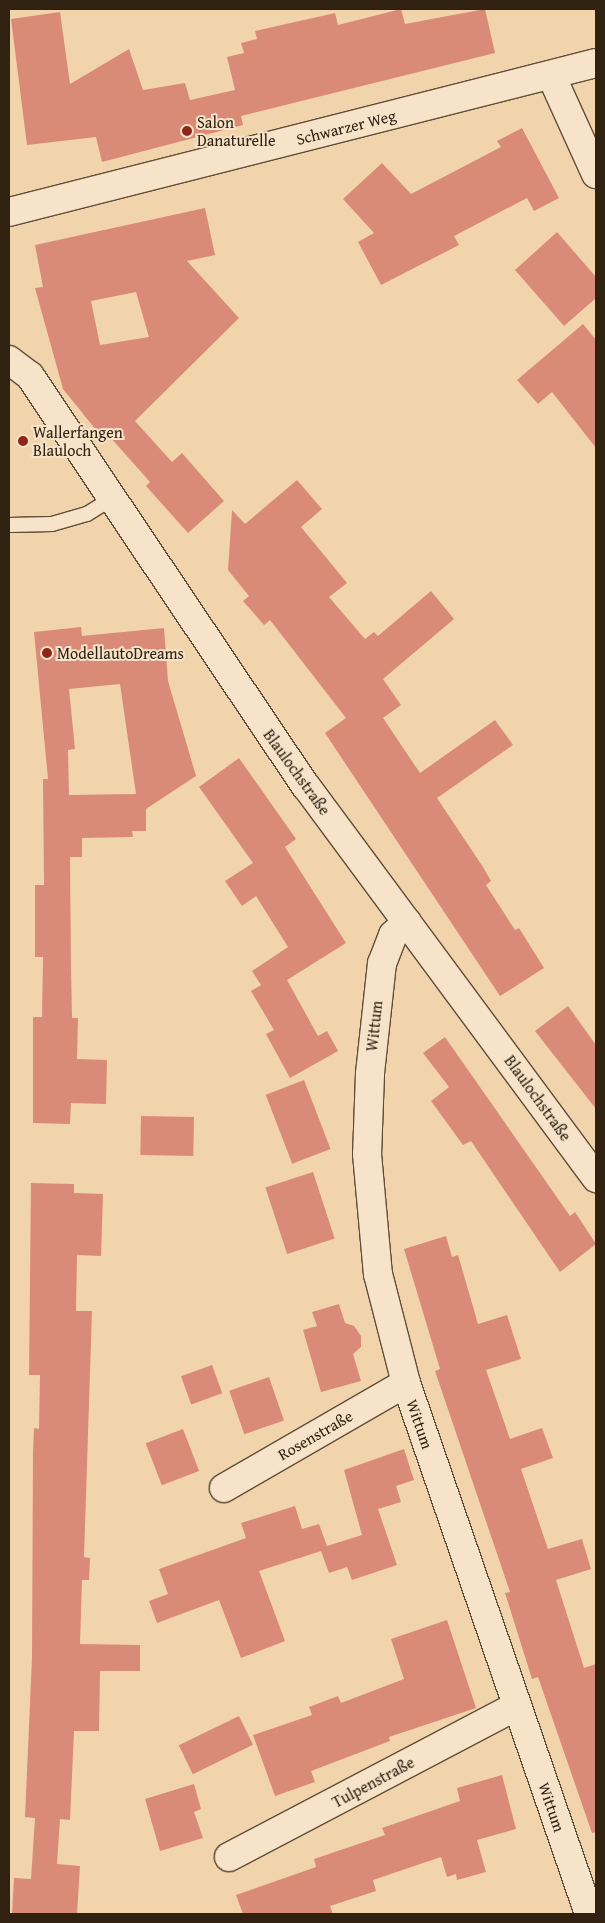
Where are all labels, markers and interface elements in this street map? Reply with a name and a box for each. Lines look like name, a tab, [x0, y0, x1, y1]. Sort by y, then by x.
street label: Schwarzer Weg	[294, 105, 398, 149]
place label: Salon Danaturelle	[197, 112, 275, 150]
marker: Salon Danaturelle	[181, 125, 193, 137]
place label: Wallerfangen Blauloch	[33, 422, 123, 460]
marker: Wallerfangen Blauloch	[17, 435, 29, 447]
place label: ModellautoDreams	[57, 643, 184, 663]
marker: ModellautoDreams	[41, 647, 53, 659]
street label: Blaulochstraße	[260, 725, 334, 819]
street label: Wittum	[362, 1000, 386, 1052]
street label: Blaulochstraße	[501, 1051, 575, 1145]
street label: Wittum	[403, 1397, 437, 1451]
street label: Rosenstraße	[274, 1406, 356, 1464]
street label: Tulpenstraße	[329, 1752, 417, 1812]
street label: Wittum	[535, 1780, 569, 1834]

